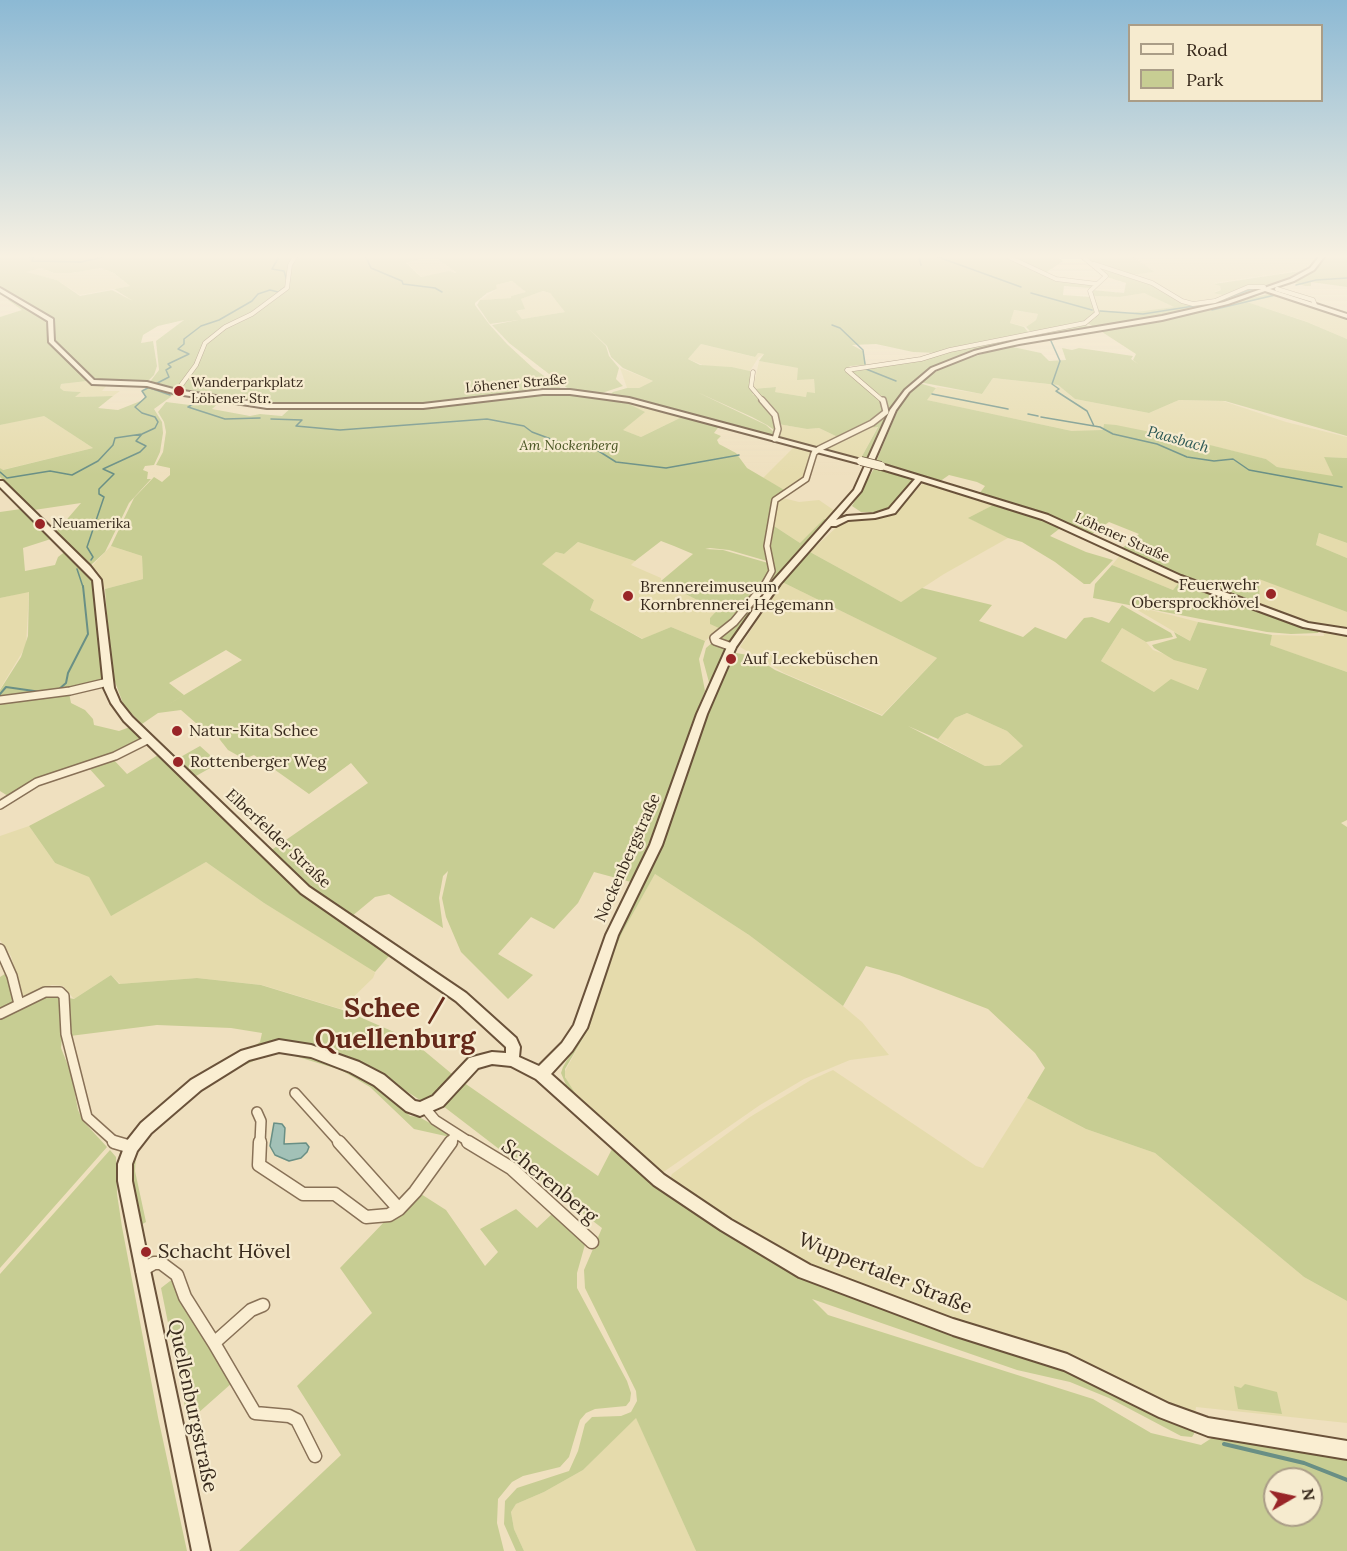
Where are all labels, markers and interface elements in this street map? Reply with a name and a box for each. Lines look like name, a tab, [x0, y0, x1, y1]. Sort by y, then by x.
legend	[1128, 24, 1323, 102]
text: Road	[1186, 38, 1228, 61]
text: Park	[1186, 68, 1223, 91]
street label: Löhener Straße	[465, 371, 567, 397]
place label: Wanderparkplatz Löhener Str.	[191, 375, 303, 408]
marker: Wanderparkplatz Löhener Str.	[172, 384, 186, 398]
water label: Paasbach	[1145, 423, 1211, 457]
park label: Am Nockenberg	[520, 438, 618, 454]
street label: Löhener Straße	[1072, 510, 1172, 566]
place label: Neuamerika	[52, 516, 131, 532]
marker: Neuamerika	[33, 517, 47, 531]
place label: Feuerwehr Obersprockhövel	[1131, 575, 1259, 613]
place label: Brennereimuseum Kornbrennerei Hegemann	[640, 577, 834, 615]
marker: Feuerwehr Obersprockhövel	[1264, 587, 1278, 601]
marker: Brennereimuseum Kornbrennerei Hegemann	[621, 589, 635, 603]
place label: Auf Leckebüschen	[743, 649, 878, 669]
marker: Auf Leckebüschen	[724, 652, 738, 666]
place label: Natur-Kita Schee	[189, 721, 318, 741]
marker: Natur-Kita Schee	[170, 724, 184, 738]
place label: Rottenberger Weg	[190, 752, 326, 772]
marker: Rottenberger Weg	[171, 755, 185, 769]
street label: Elberfelder Straße	[221, 785, 335, 893]
street label: Nockenbergstraße	[591, 791, 665, 925]
district label: Schee / Quellenburg	[315, 993, 475, 1056]
street label: Scherenberg	[496, 1135, 602, 1229]
street label: Wuppertaler Straße	[795, 1228, 975, 1320]
place label: Schacht Hövel	[158, 1240, 291, 1264]
marker: Schacht Hövel	[139, 1245, 153, 1259]
street label: Quellenburgstraße	[162, 1317, 222, 1495]
north arrow	[1263, 1467, 1323, 1527]
text: N	[1298, 1487, 1320, 1502]

